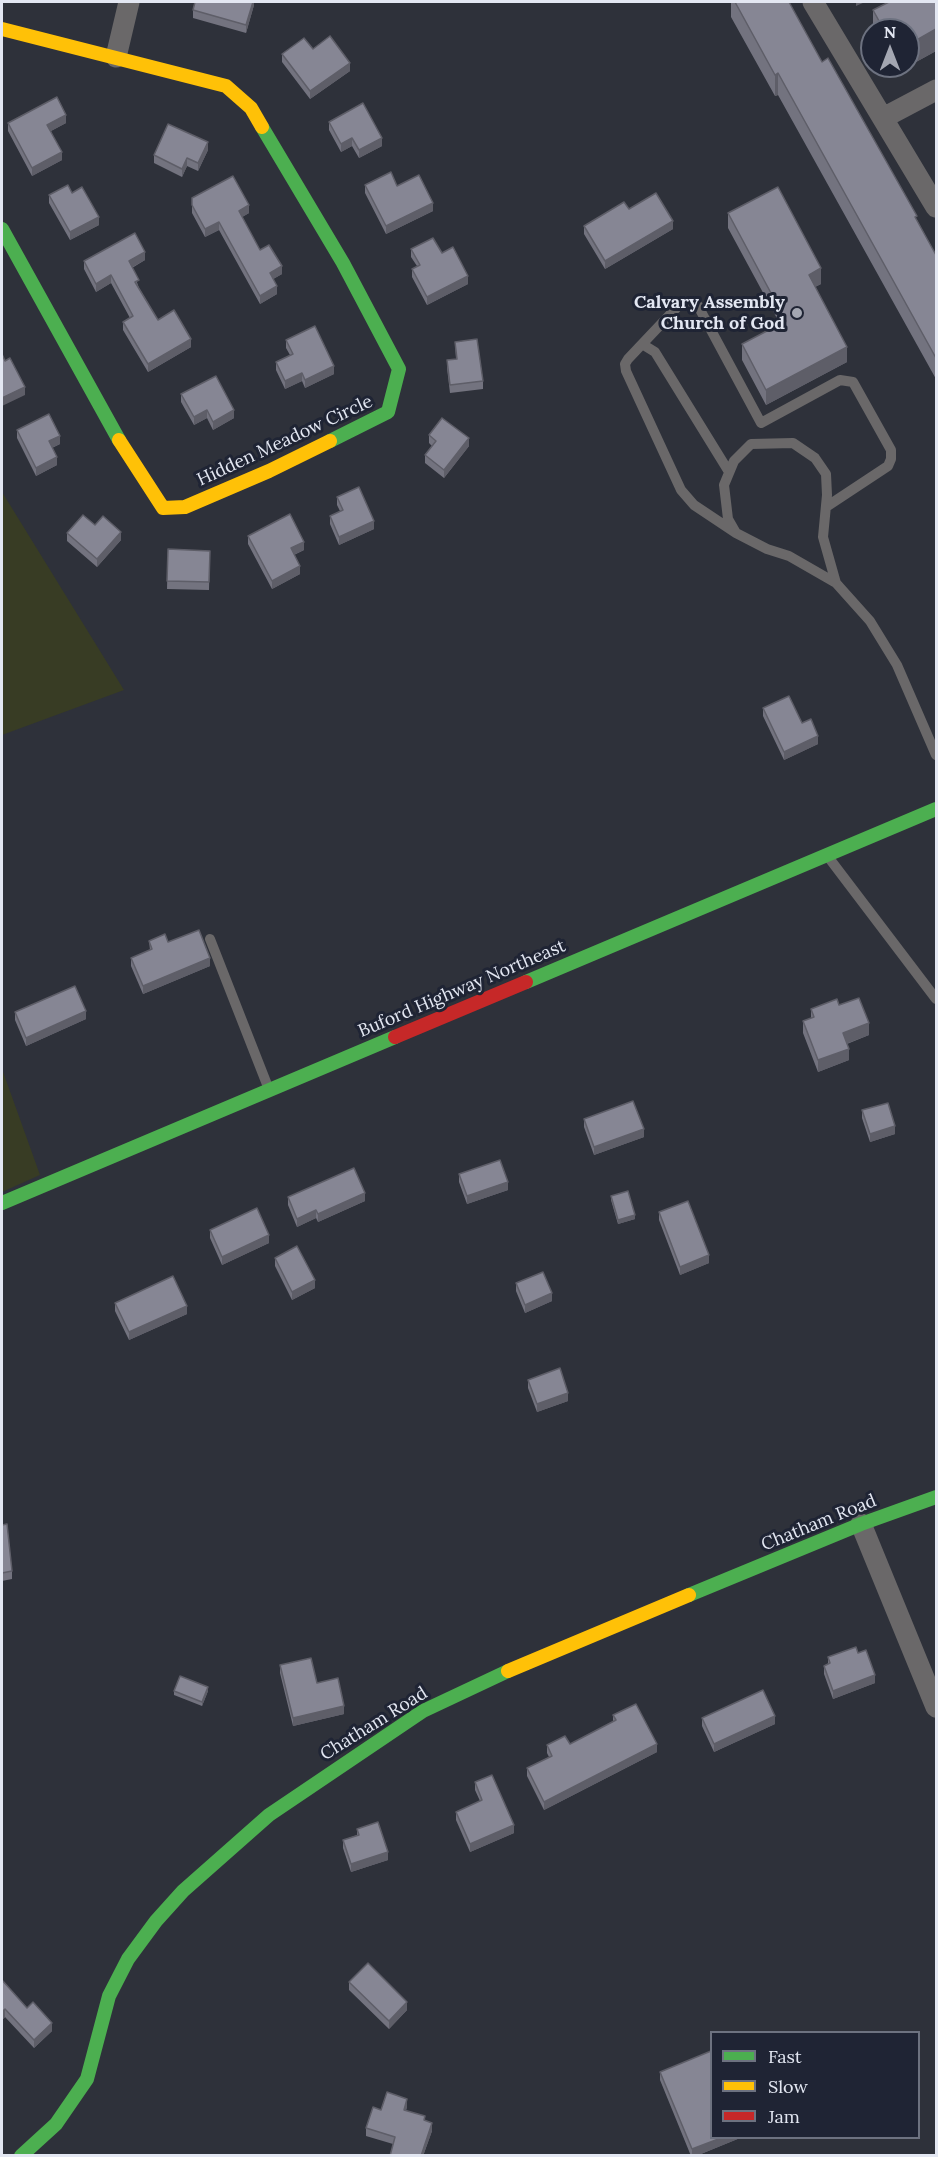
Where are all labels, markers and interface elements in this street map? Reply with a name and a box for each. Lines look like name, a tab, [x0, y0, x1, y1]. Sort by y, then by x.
north arrow	[860, 18, 920, 78]
text: N	[884, 22, 896, 42]
place label: Calvary Assembly Church of God	[634, 292, 785, 334]
marker: Calvary Assembly Church of God	[790, 306, 804, 320]
street label: Hidden Meadow Circle	[194, 391, 376, 491]
street label: Buford Highway Northeast	[355, 935, 569, 1043]
street label: Chatham Road	[758, 1490, 880, 1556]
street label: Chatham Road	[316, 1682, 432, 1766]
legend	[710, 2031, 920, 2139]
text: Fast	[768, 2045, 802, 2068]
text: Slow	[768, 2075, 808, 2098]
text: Jam	[768, 2105, 800, 2128]

